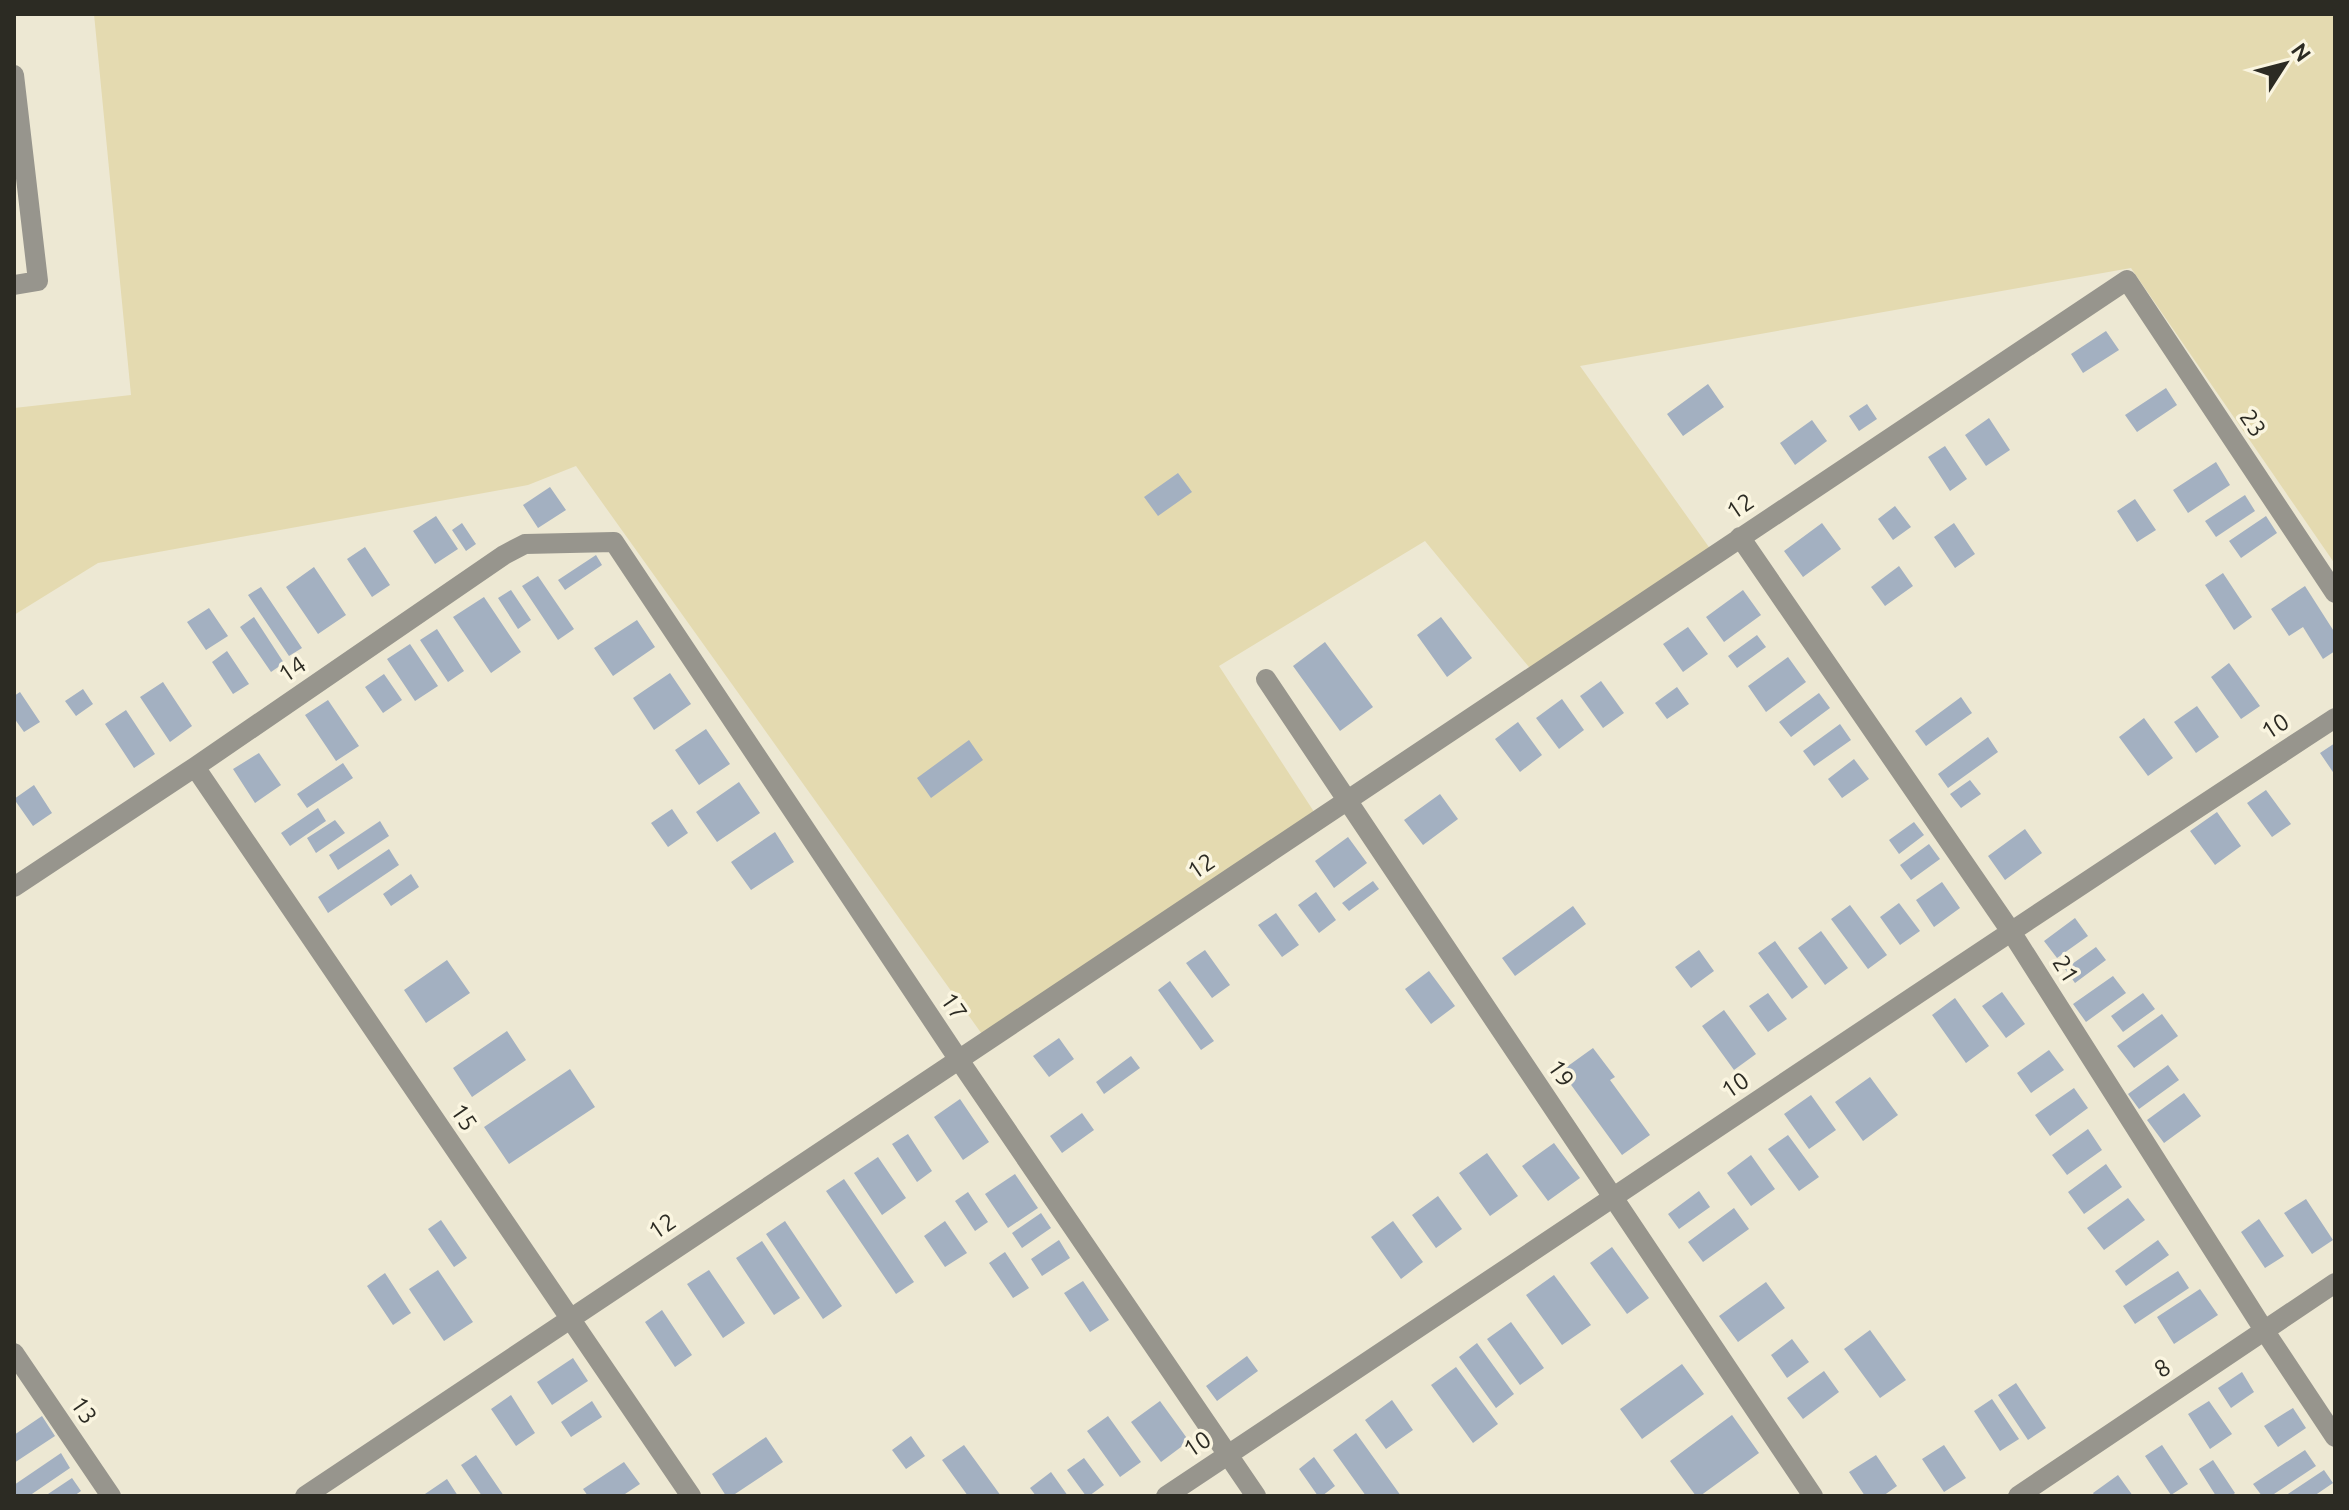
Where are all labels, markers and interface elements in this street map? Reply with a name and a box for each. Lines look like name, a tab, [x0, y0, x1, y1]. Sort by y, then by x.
north arrow	[2245, 24, 2325, 104]
text: N	[2287, 38, 2317, 66]
street label: 23	[2234, 404, 2272, 442]
street label: 12	[1721, 487, 1759, 525]
street label: 14	[273, 650, 311, 688]
street label: 10	[2256, 707, 2294, 745]
street label: 12	[1182, 847, 1220, 885]
street label: 21	[2047, 950, 2085, 988]
street label: 17	[935, 987, 973, 1025]
street label: 19	[1542, 1054, 1580, 1092]
street label: 10	[1716, 1066, 1754, 1104]
street label: 15	[445, 1098, 483, 1136]
street label: 12	[643, 1207, 681, 1245]
street label: 8	[2149, 1353, 2175, 1383]
street label: 13	[65, 1391, 103, 1429]
street label: 10	[1178, 1425, 1216, 1463]

